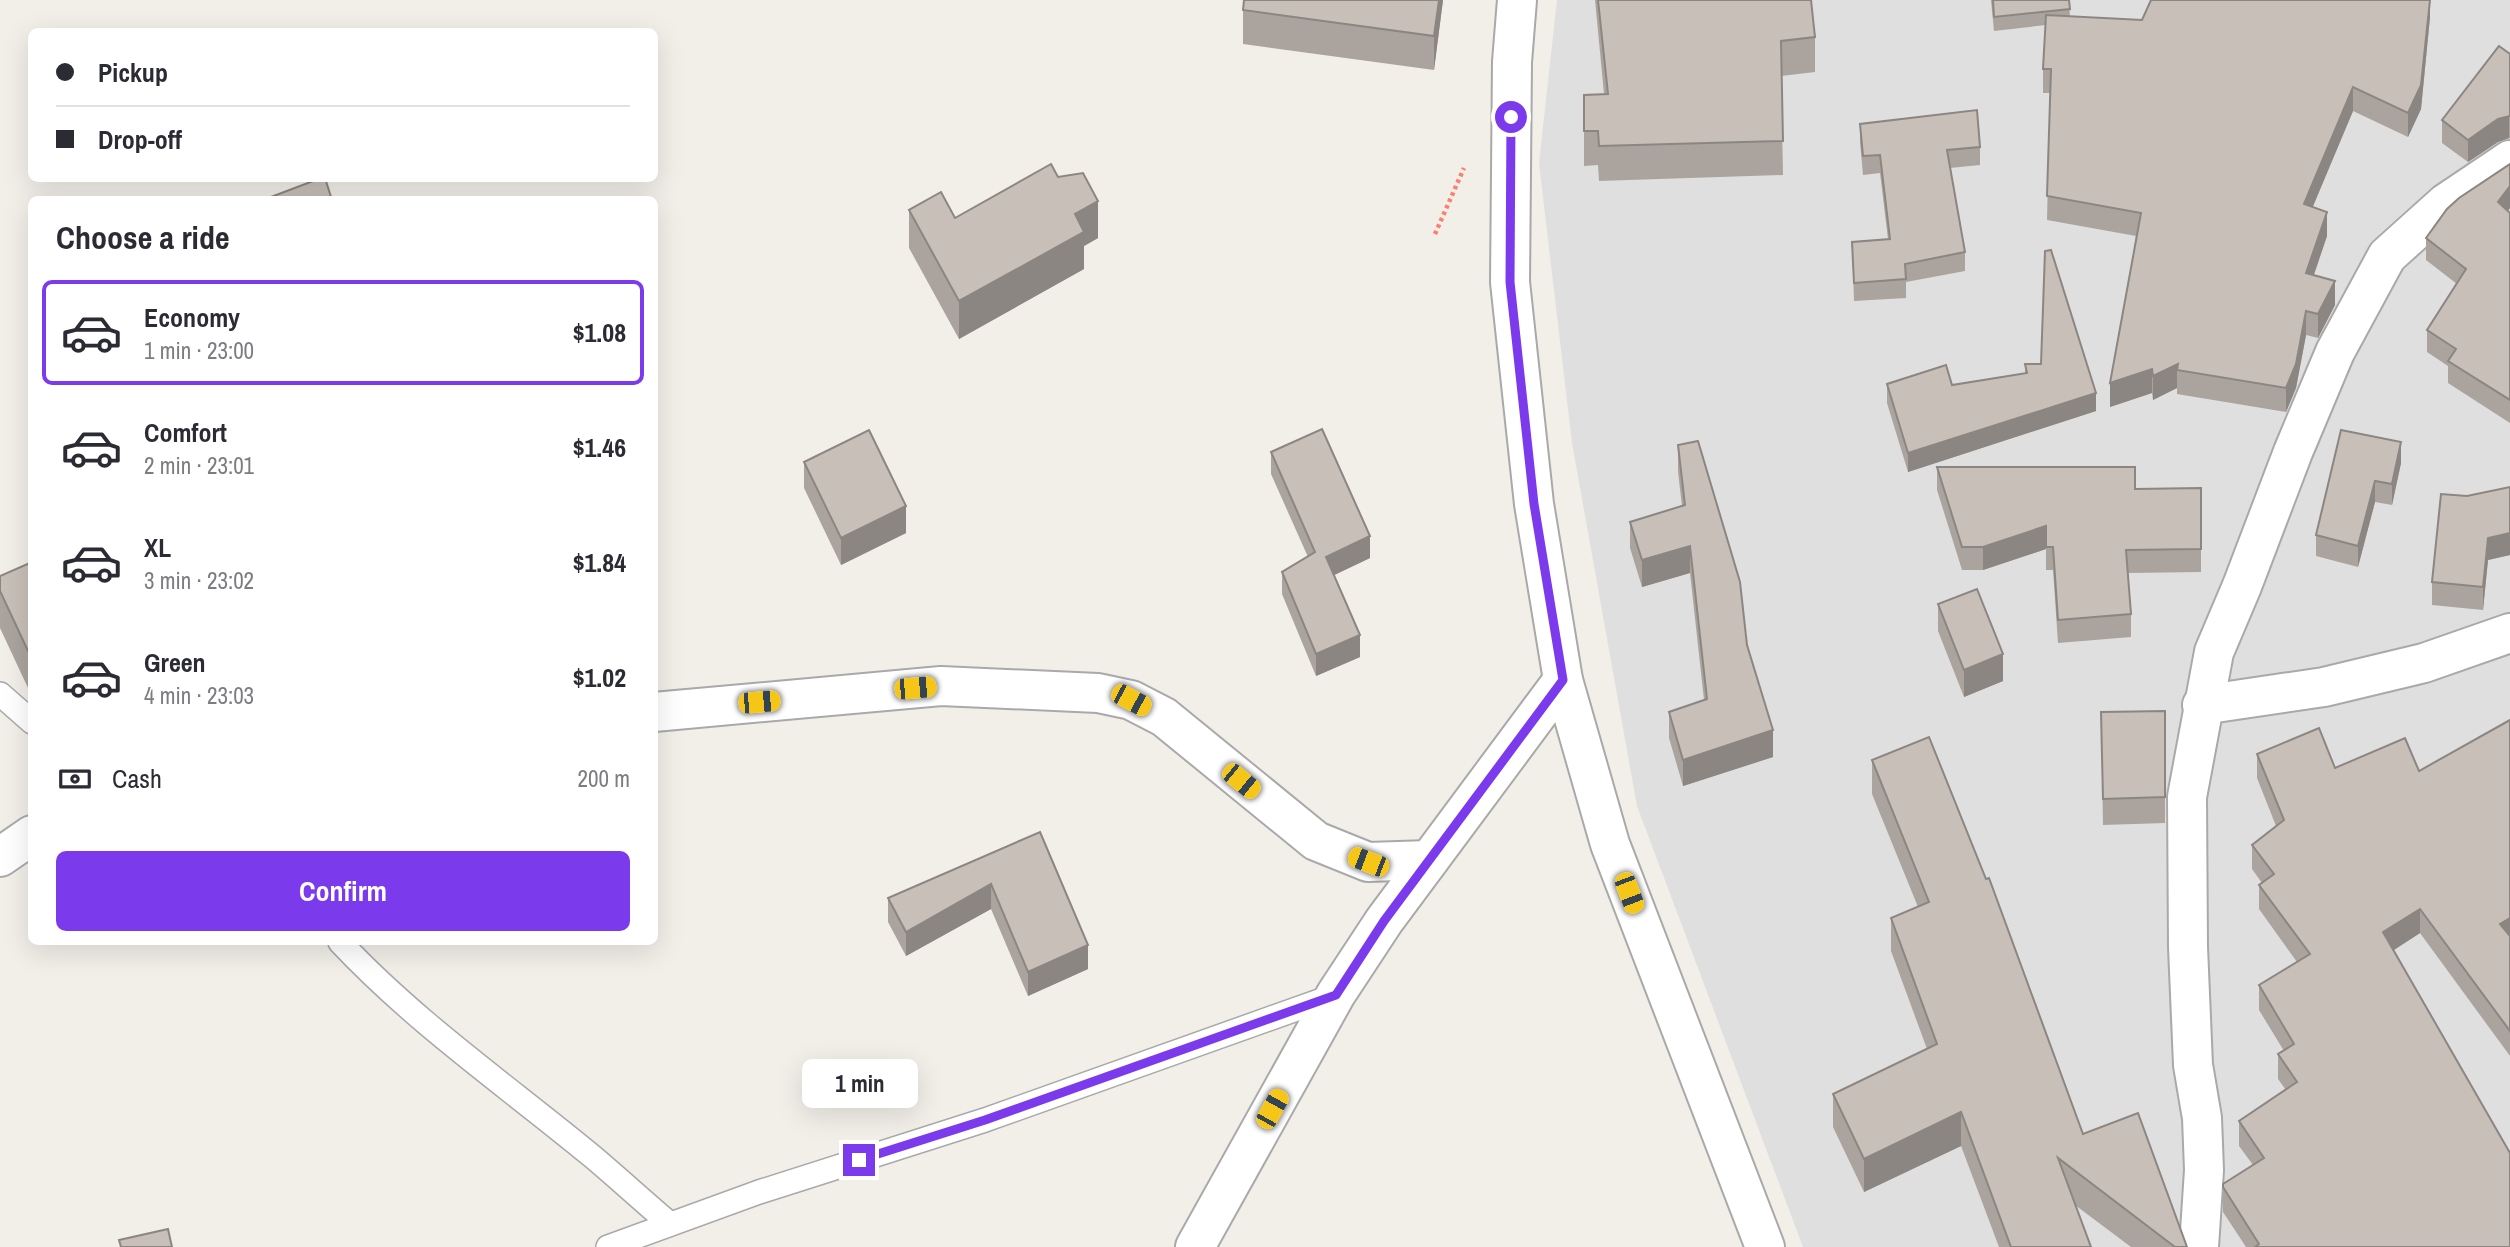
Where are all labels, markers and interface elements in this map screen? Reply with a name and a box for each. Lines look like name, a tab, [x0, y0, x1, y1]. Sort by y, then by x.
text: Pickup	[98, 55, 168, 90]
route start	[1495, 101, 1527, 133]
text: Drop-off	[98, 122, 182, 157]
text: Choose a ride	[56, 216, 230, 259]
text: Economy	[144, 300, 240, 335]
icon: car	[60, 301, 123, 364]
text: $1.08	[573, 315, 626, 350]
text: 1 min · 23:00	[144, 335, 254, 366]
text: Comfort	[144, 415, 227, 450]
icon: car	[60, 416, 123, 479]
text: $1.46	[573, 430, 626, 465]
text: 2 min · 23:01	[144, 450, 254, 481]
text: XL	[144, 530, 171, 565]
icon: car	[60, 531, 123, 594]
text: $1.84	[573, 545, 626, 580]
text: 3 min · 23:02	[144, 565, 254, 596]
text: Green	[144, 645, 206, 680]
icon: car	[60, 646, 123, 709]
text: $1.02	[573, 660, 626, 695]
car	[894, 676, 937, 700]
text: 4 min · 23:03	[144, 680, 254, 711]
car	[1108, 681, 1155, 719]
car	[738, 690, 781, 714]
icon: cash	[56, 760, 94, 798]
car	[1219, 760, 1264, 802]
text: Cash	[112, 761, 162, 796]
text: 200 m	[578, 763, 630, 794]
car	[1345, 845, 1392, 879]
button: Confirm	[56, 851, 630, 931]
car	[1612, 870, 1647, 916]
callout: 1 min	[801, 1058, 917, 1108]
text: 1 min	[835, 1068, 885, 1099]
car	[1253, 1086, 1292, 1132]
route end	[843, 1144, 875, 1176]

